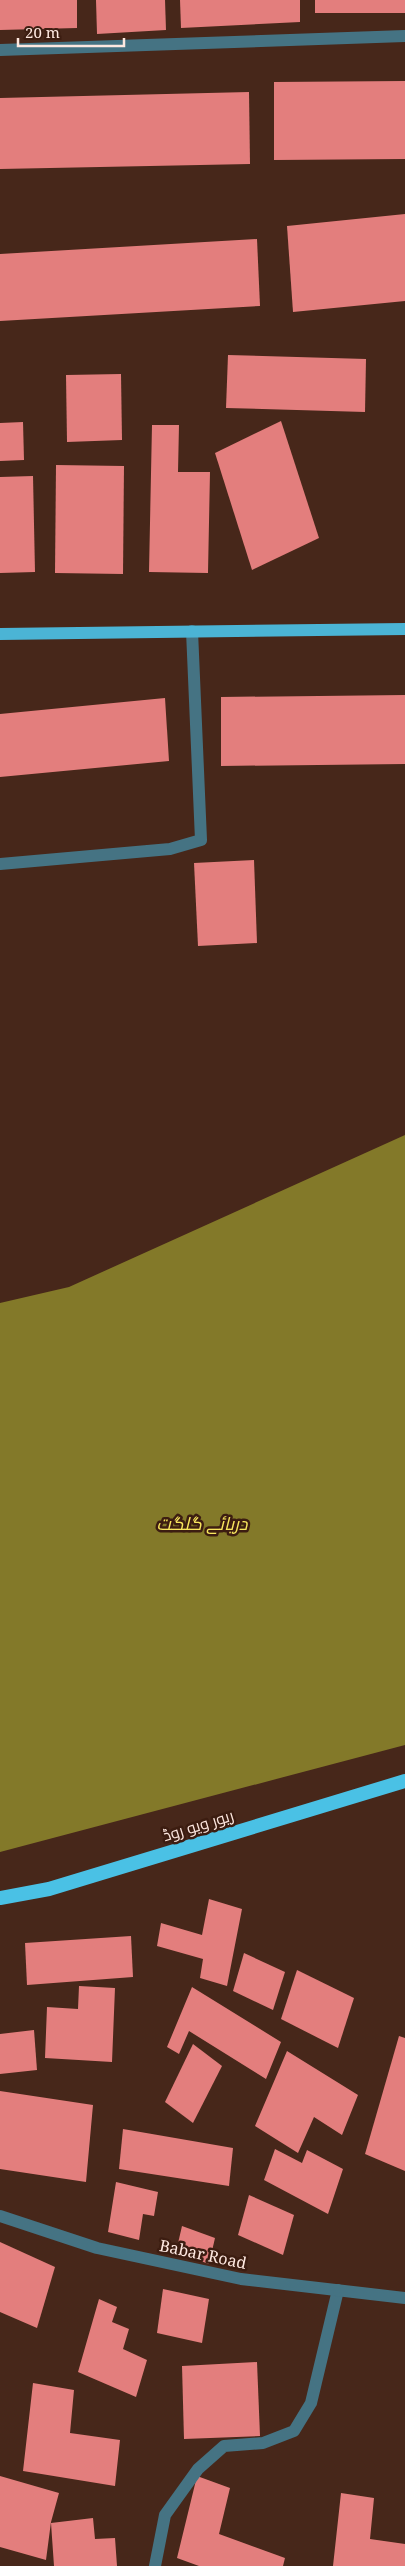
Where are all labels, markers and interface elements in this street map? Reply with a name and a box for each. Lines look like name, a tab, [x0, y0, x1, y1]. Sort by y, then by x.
scale bar	[18, 15, 124, 47]
text: 20 m	[25, 22, 60, 42]
water label: دریائے گلگت	[157, 1511, 249, 1535]
street label: ریور ویو روڈ	[160, 1804, 236, 1846]
street label: Babar Road	[157, 2234, 249, 2274]

